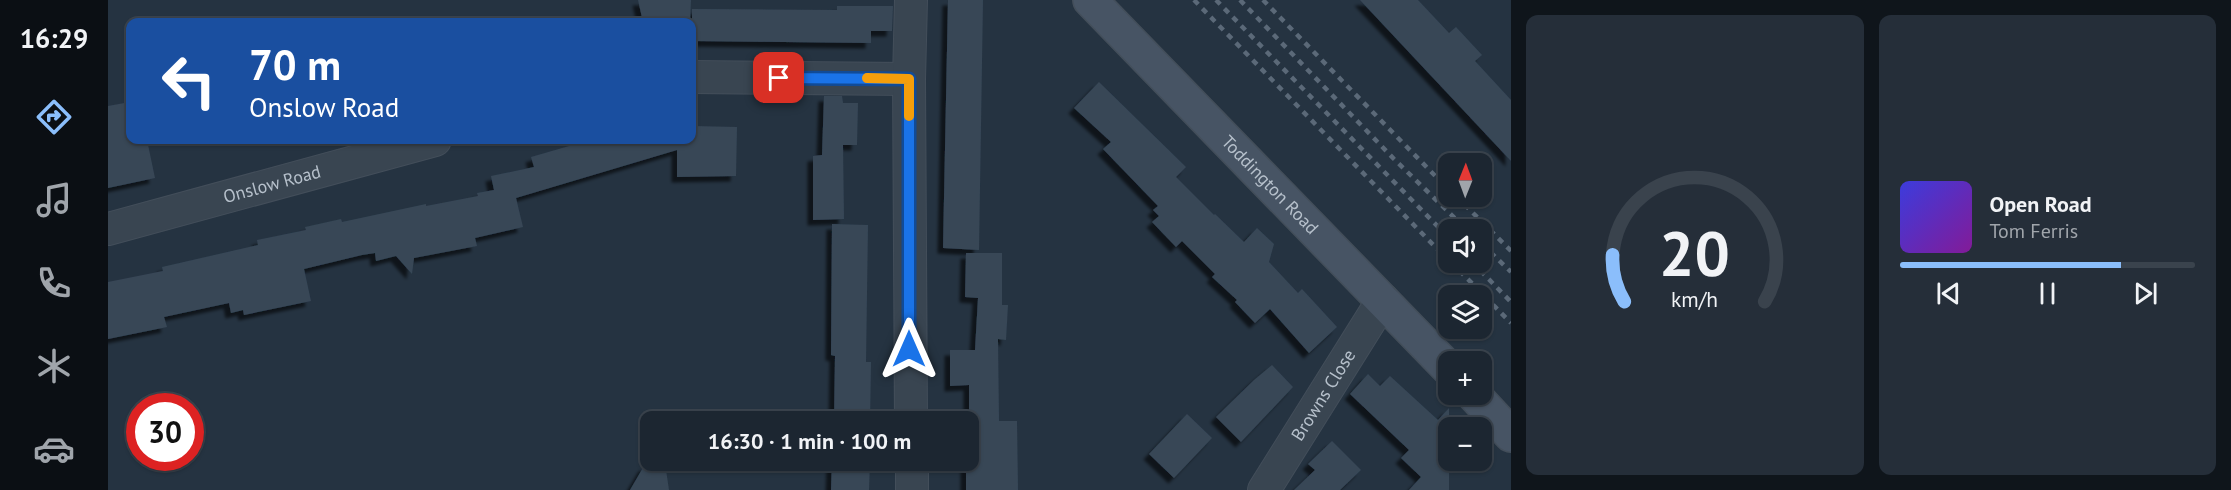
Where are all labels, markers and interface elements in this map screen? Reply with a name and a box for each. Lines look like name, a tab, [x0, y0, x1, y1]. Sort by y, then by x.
text: 16:29	[20, 21, 88, 55]
text: 70 m	[249, 37, 341, 92]
icon: left	[150, 42, 228, 120]
pin	[753, 52, 804, 103]
icon: arrive	[762, 61, 795, 94]
text: Onslow Road	[249, 90, 399, 124]
icon: directions	[33, 96, 75, 138]
street label: Toddington Road	[1217, 130, 1324, 239]
north arrow	[1438, 153, 1492, 207]
map controls	[1438, 153, 1492, 471]
street label: Onslow Road	[221, 160, 323, 208]
icon: music	[33, 179, 75, 221]
text: Open Road	[1990, 190, 2092, 218]
text: 20	[1659, 212, 1730, 293]
text: Tom Ferris	[1990, 218, 2078, 244]
button: sound	[1438, 219, 1492, 273]
icon: phone	[33, 262, 75, 304]
icon: previous	[1932, 277, 1965, 310]
icon: pause	[2031, 277, 2064, 310]
icon: next	[2129, 277, 2162, 310]
button: layers	[1438, 285, 1492, 339]
text: km/h	[1671, 285, 1718, 313]
position arrow	[877, 317, 941, 381]
icon: climate	[33, 345, 75, 387]
street label: Browns Close	[1286, 345, 1360, 445]
button: +	[1438, 351, 1492, 405]
speed limit sign: 30	[126, 393, 204, 471]
button: −	[1438, 417, 1492, 471]
text: 16:30 · 1 min · 100 m	[708, 427, 911, 455]
icon: car	[33, 428, 75, 470]

